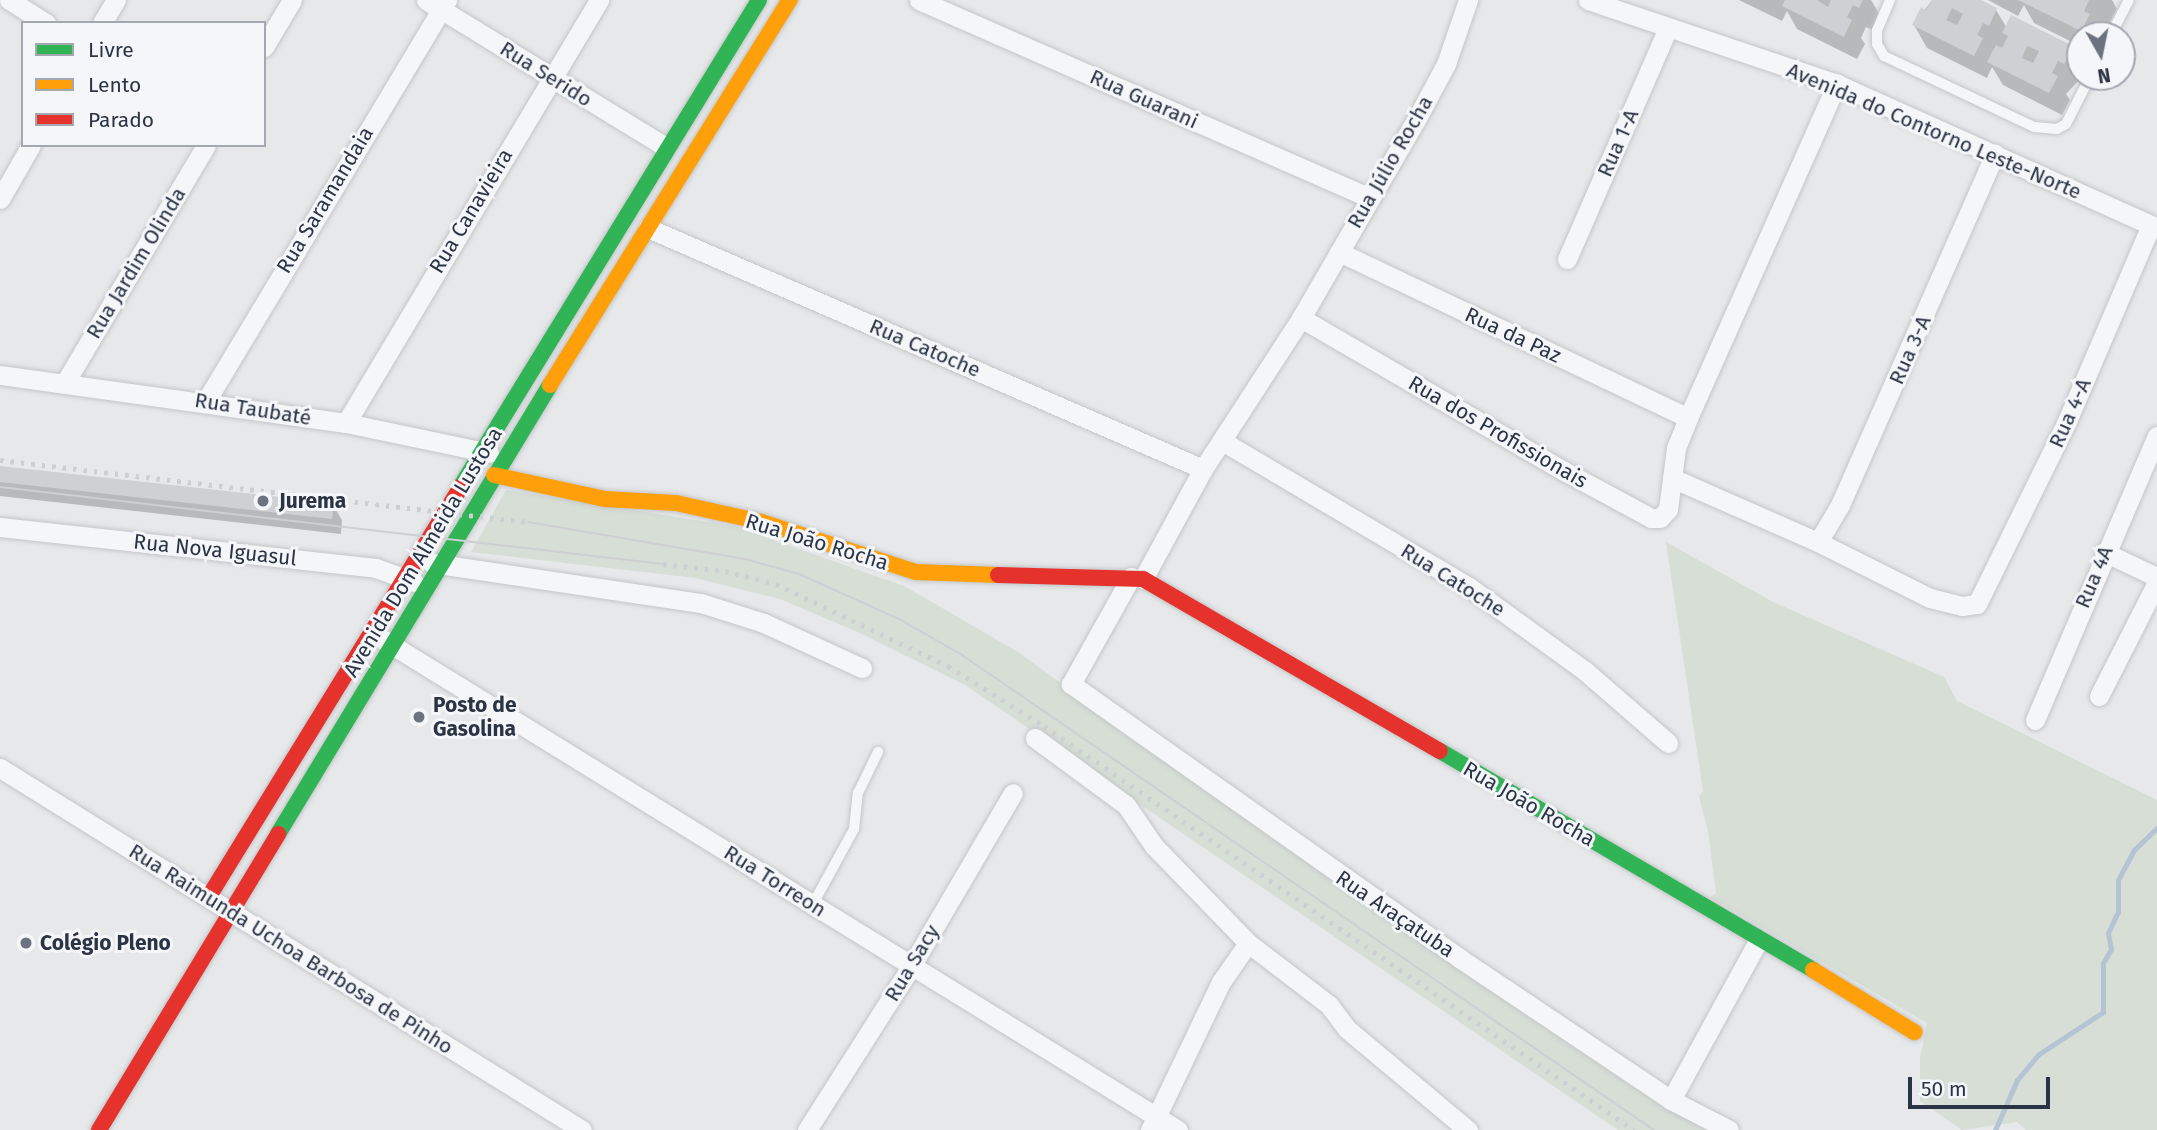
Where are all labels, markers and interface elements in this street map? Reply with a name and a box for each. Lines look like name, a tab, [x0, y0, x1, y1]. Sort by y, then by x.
legend	[21, 21, 266, 147]
north arrow	[2066, 21, 2136, 91]
street label: Rua Serido	[495, 36, 597, 112]
text: Livre	[88, 37, 134, 63]
street label: Avenida do Contorno Leste-Norte	[1783, 57, 2085, 205]
text: N	[2096, 63, 2112, 88]
street label: Rua Guarani	[1086, 64, 1202, 134]
text: Lento	[88, 72, 141, 98]
street label: Rua Júlio Rocha	[1342, 91, 1438, 233]
street label: Rua 1-A	[1592, 105, 1644, 181]
text: Parado	[88, 107, 154, 133]
street label: Rua Saramandaia	[271, 122, 379, 278]
street label: Rua Canavieira	[424, 144, 518, 278]
street label: Rua Jardim Olinda	[81, 183, 191, 343]
street label: Rua da Paz	[1461, 302, 1565, 368]
street label: Rua 3-A	[1884, 312, 1936, 388]
street label: Rua Catoche	[866, 313, 984, 383]
street label: Rua dos Profissionais	[1404, 370, 1592, 494]
street label: Rua 4-A	[2044, 374, 2096, 452]
street label: Rua Taubaté	[193, 387, 313, 431]
street label: Avenida Dom Almeida Lustosa	[338, 423, 508, 681]
place label: Jurema	[279, 488, 346, 514]
marker: Jurema	[253, 491, 273, 511]
street label: Rua João Rocha	[743, 508, 891, 576]
street label: Rua Nova Iguasul	[132, 529, 298, 571]
street label: Rua Catoche	[1396, 538, 1510, 622]
street label: Rua 4A	[2070, 542, 2118, 612]
place label: Posto de Gasolina	[433, 692, 517, 742]
marker: Posto de Gasolina	[411, 709, 427, 725]
street label: Rua João Rocha	[1459, 756, 1599, 852]
street label: Rua Raimunda Uchoa Barbosa de Pinho	[124, 838, 458, 1060]
street label: Rua Torreon	[719, 840, 831, 922]
street label: Rua Araçatuba	[1331, 865, 1459, 963]
street label: Rua Sacy	[879, 920, 945, 1006]
place label: Colégio Pleno	[40, 930, 171, 956]
marker: Colégio Pleno	[18, 935, 34, 951]
scale bar	[1912, 1064, 2054, 1108]
text: 50 m	[1921, 1076, 1967, 1102]

